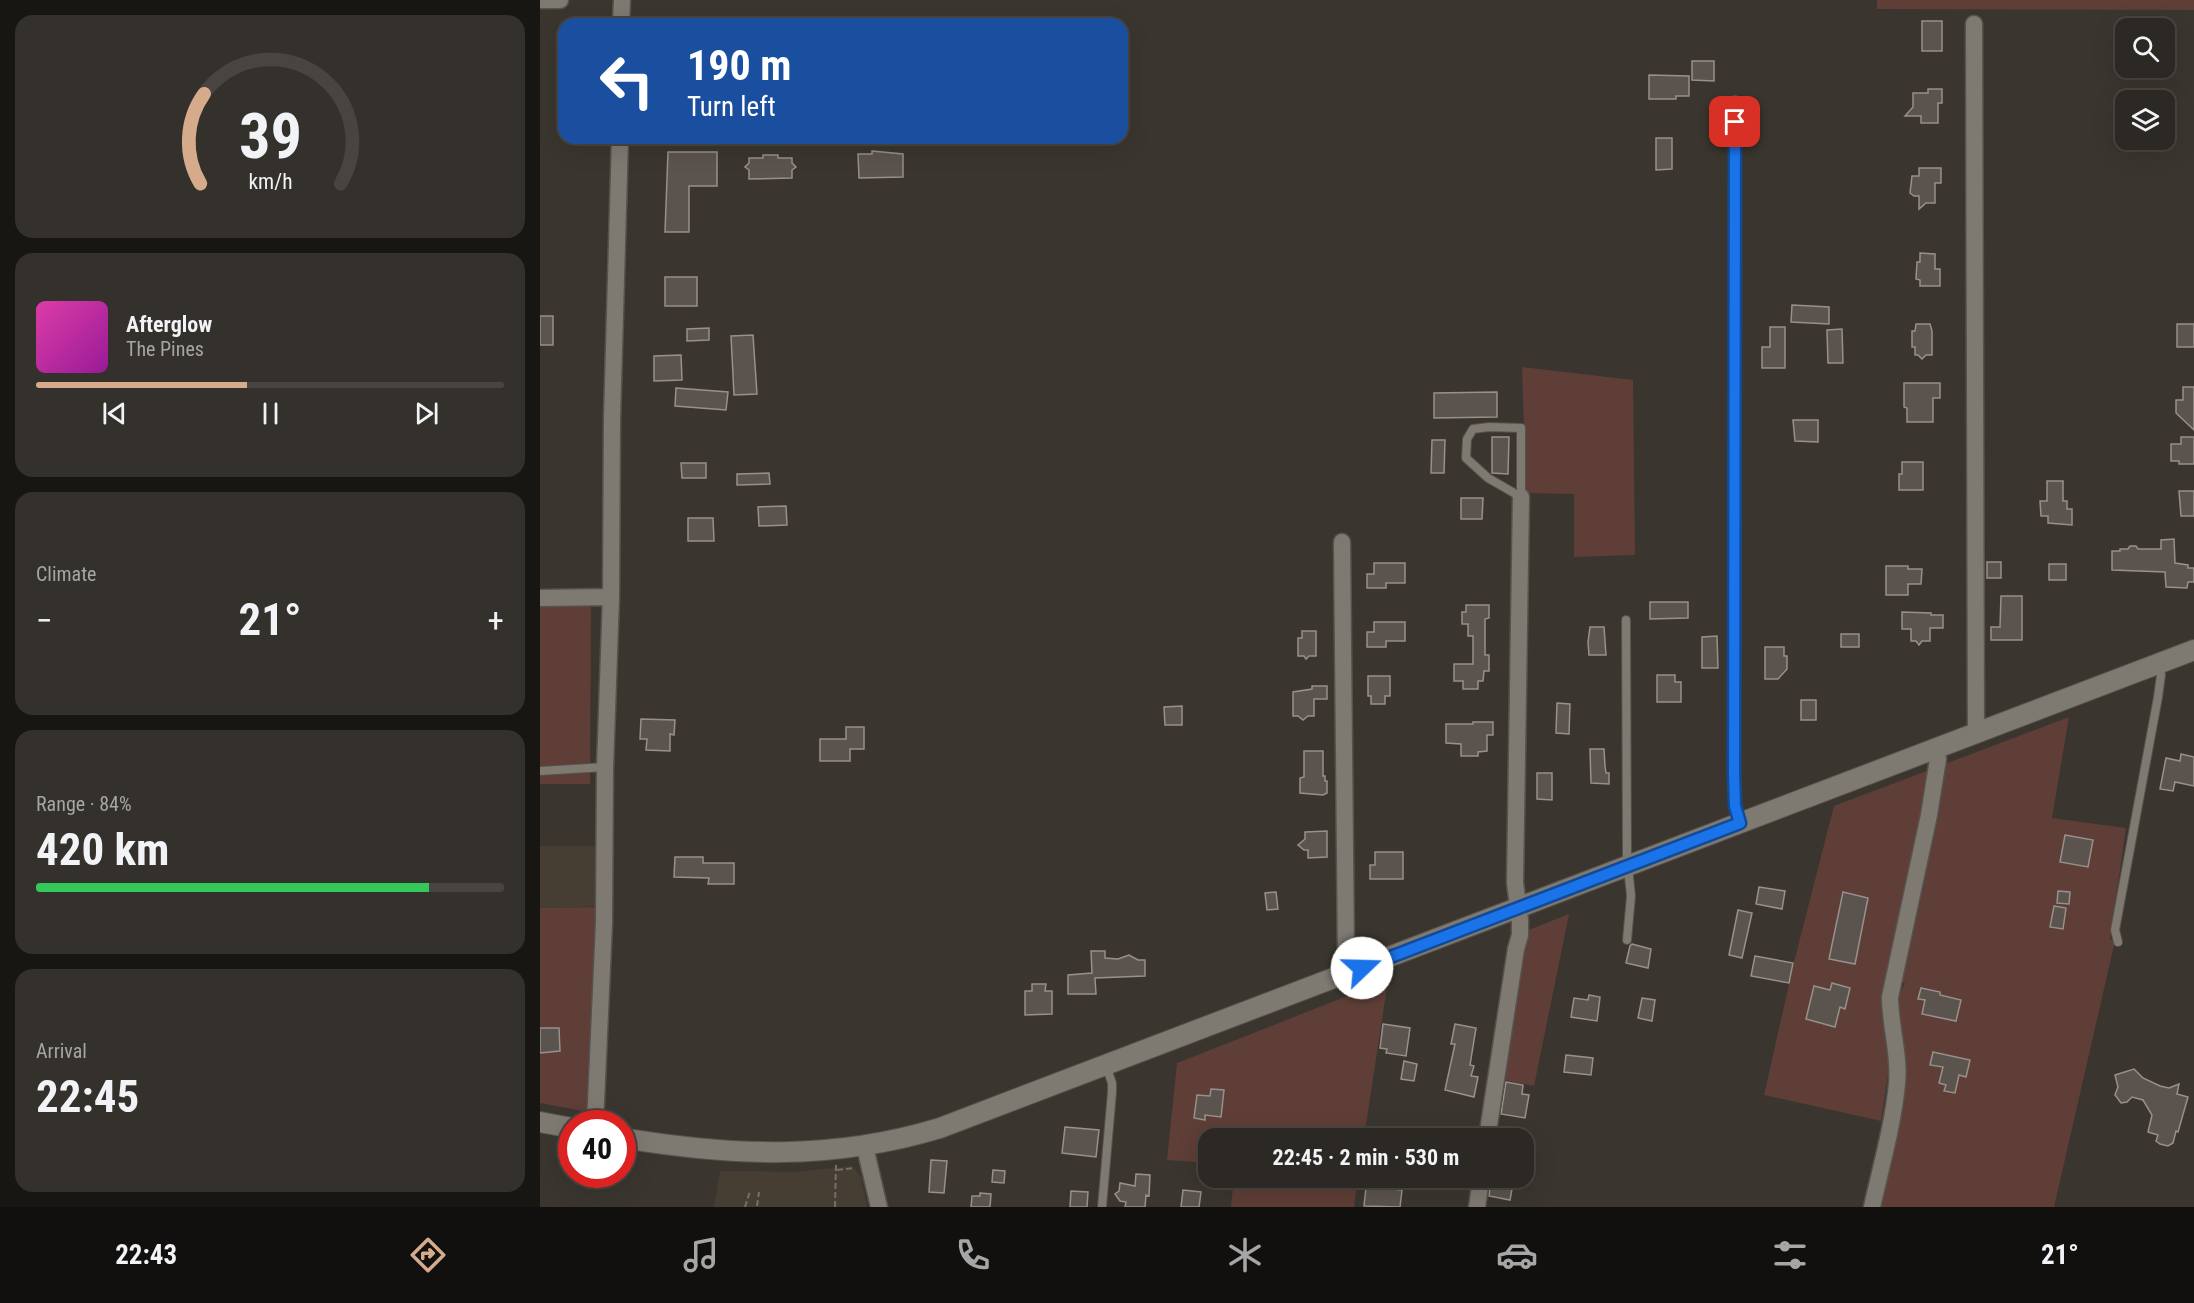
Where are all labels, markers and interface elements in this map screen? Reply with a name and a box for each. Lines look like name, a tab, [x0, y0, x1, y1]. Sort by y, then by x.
map controls	[2115, 18, 2175, 150]
button: search	[2115, 18, 2175, 78]
text: 190 m	[687, 41, 792, 90]
icon: left	[588, 42, 666, 120]
button: layers	[2115, 90, 2175, 150]
text: Turn left	[687, 91, 776, 123]
pin	[1709, 96, 1760, 147]
text: 39	[238, 100, 302, 173]
icon: arrive	[1718, 105, 1751, 138]
text: km/h	[248, 169, 292, 194]
text: Afterglow	[126, 312, 212, 337]
text: The Pines	[126, 337, 204, 361]
icon: previous	[98, 397, 131, 430]
icon: pause	[254, 397, 287, 430]
icon: next	[410, 397, 443, 430]
text: Climate	[36, 562, 96, 586]
text: 21°	[239, 593, 302, 646]
text: −	[36, 601, 53, 640]
text: +	[488, 601, 504, 640]
text: Range · 84%	[36, 792, 132, 816]
text: 420 km	[36, 823, 169, 876]
position arrow	[1330, 936, 1394, 1000]
text: Arrival	[36, 1039, 87, 1063]
text: 22:45	[36, 1070, 139, 1123]
speed limit sign: 40	[558, 1110, 636, 1188]
text: 22:45 · 2 min · 530 m	[1273, 1145, 1459, 1170]
icon: directions	[407, 1234, 449, 1276]
icon: music	[680, 1234, 722, 1276]
icon: phone	[952, 1234, 994, 1276]
icon: climate	[1224, 1234, 1266, 1276]
icon: car	[1496, 1234, 1538, 1276]
icon: filters	[1769, 1234, 1811, 1276]
text: 22:43	[115, 1239, 177, 1271]
text: 21°	[2041, 1239, 2079, 1271]

